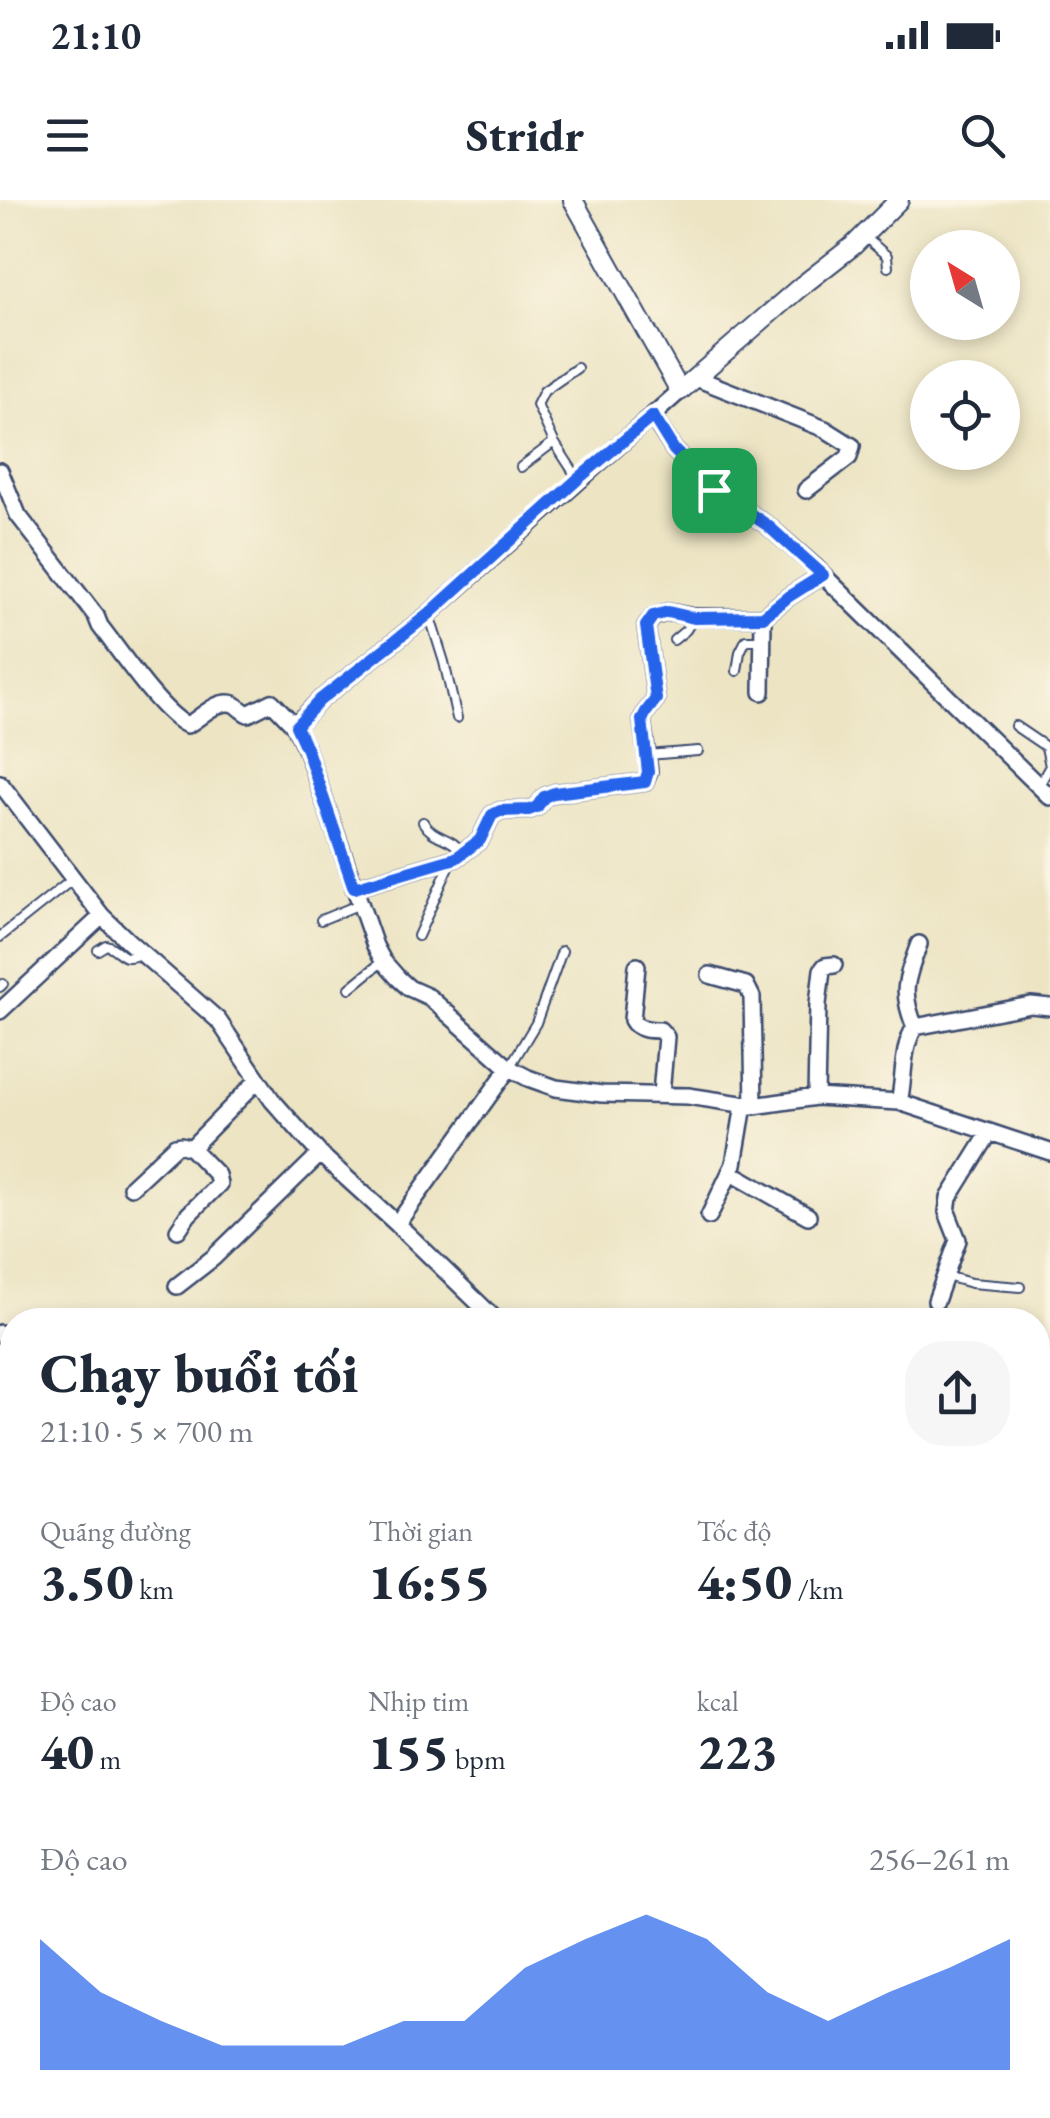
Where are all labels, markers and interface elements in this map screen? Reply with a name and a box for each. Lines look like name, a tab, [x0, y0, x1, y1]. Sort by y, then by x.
text: 21:10	[50, 11, 141, 60]
text: Stridr	[466, 106, 584, 164]
icon: menu	[40, 108, 95, 163]
icon: search	[955, 108, 1010, 163]
north arrow	[910, 230, 1020, 340]
map controls	[910, 230, 1020, 470]
button: locate	[910, 360, 1020, 470]
pin	[672, 448, 757, 533]
icon: arrive	[687, 463, 742, 518]
text: Chạy buổi tối	[40, 1337, 358, 1408]
button: share	[905, 1341, 1010, 1446]
text: 21:10 · 5 × 700 m	[40, 1410, 253, 1452]
text: Quãng đường	[40, 1513, 191, 1549]
text: Thời gian	[368, 1513, 473, 1549]
text: Tốc độ	[697, 1513, 771, 1549]
text: 3.50	[40, 1549, 134, 1614]
text: 16:55	[368, 1549, 491, 1614]
text: 4:50	[697, 1549, 792, 1614]
text: km	[134, 1571, 174, 1607]
text: /km	[792, 1571, 844, 1607]
text: Độ cao	[40, 1683, 117, 1719]
text: Nhịp tim	[368, 1683, 469, 1719]
text: kcal	[697, 1683, 739, 1719]
text: 40	[40, 1719, 94, 1784]
text: 155	[368, 1719, 449, 1784]
text: 223	[697, 1719, 778, 1784]
text: m	[94, 1741, 121, 1777]
text: bpm	[449, 1741, 506, 1777]
text: Độ cao	[40, 1838, 128, 1880]
text: 256–261 m	[869, 1838, 1010, 1880]

